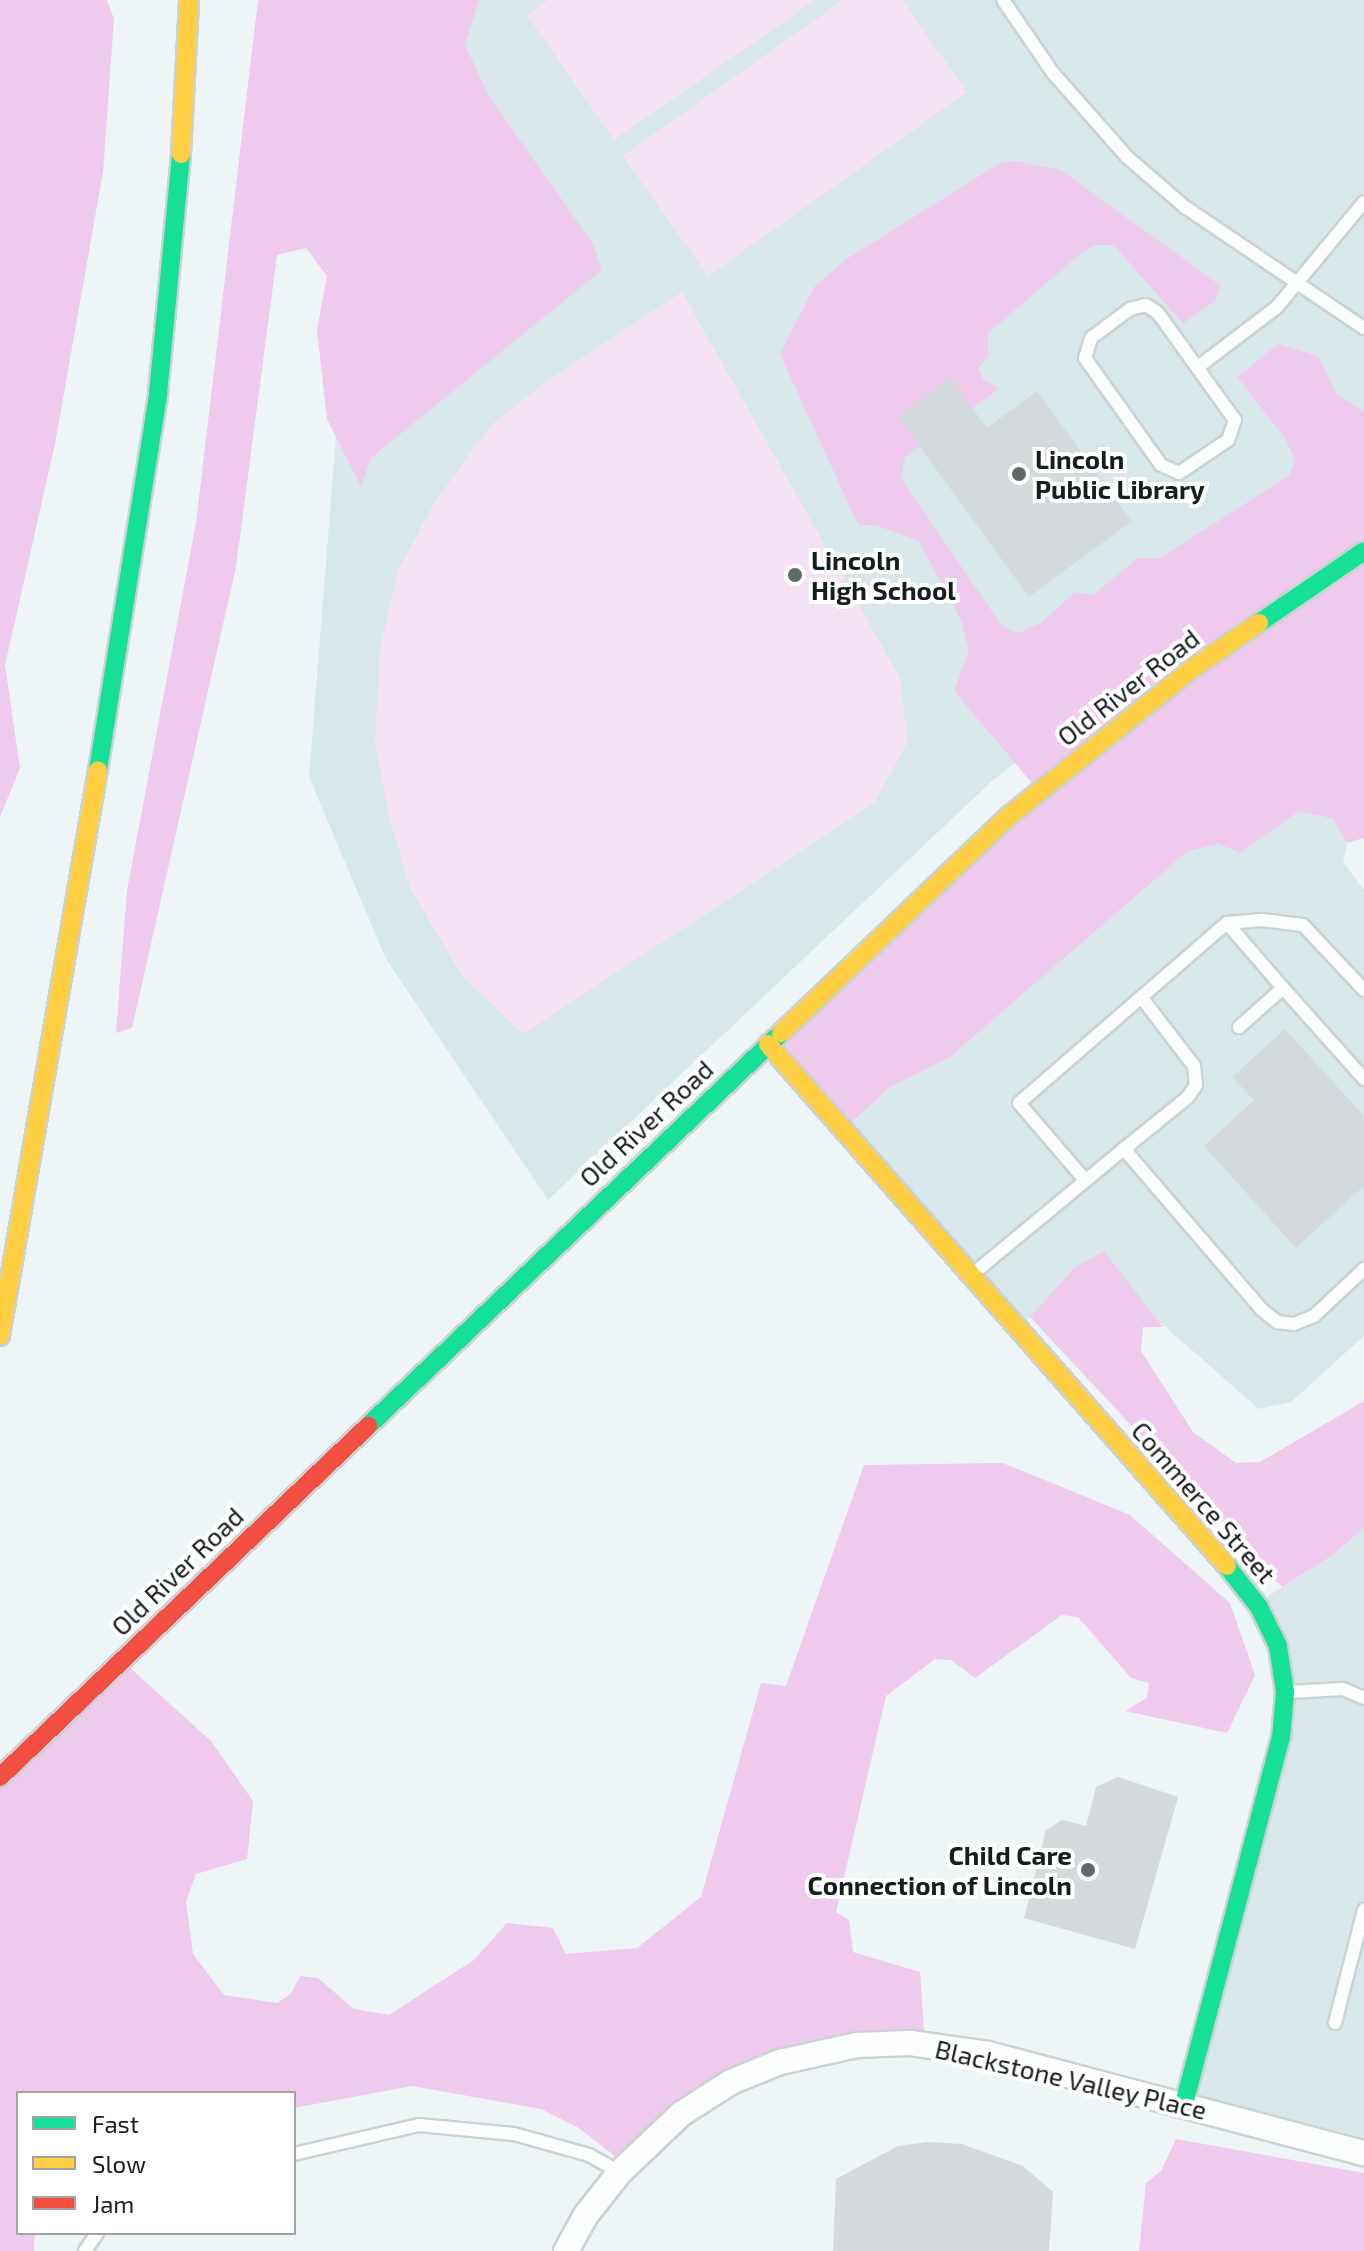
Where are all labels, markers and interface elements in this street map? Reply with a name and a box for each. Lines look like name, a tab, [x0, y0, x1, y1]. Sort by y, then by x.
place label: Lincoln Public Library	[1035, 443, 1205, 504]
marker: Lincoln Public Library	[1010, 465, 1028, 483]
place label: Lincoln High School	[811, 544, 956, 606]
marker: Lincoln High School	[786, 566, 804, 584]
street label: Old River Road	[1051, 622, 1205, 752]
street label: Old River Road	[572, 1053, 720, 1193]
street label: Commerce Street	[1125, 1415, 1283, 1589]
street label: Old River Road	[104, 1500, 250, 1642]
place label: Child Care Connection of Lincoln	[807, 1839, 1072, 1900]
marker: Child Care Connection of Lincoln	[1079, 1861, 1097, 1879]
street label: Blackstone Valley Place	[932, 2032, 1210, 2126]
legend	[16, 2091, 296, 2235]
text: Fast	[92, 2109, 139, 2138]
text: Slow	[92, 2149, 146, 2178]
text: Jam	[92, 2189, 134, 2218]

